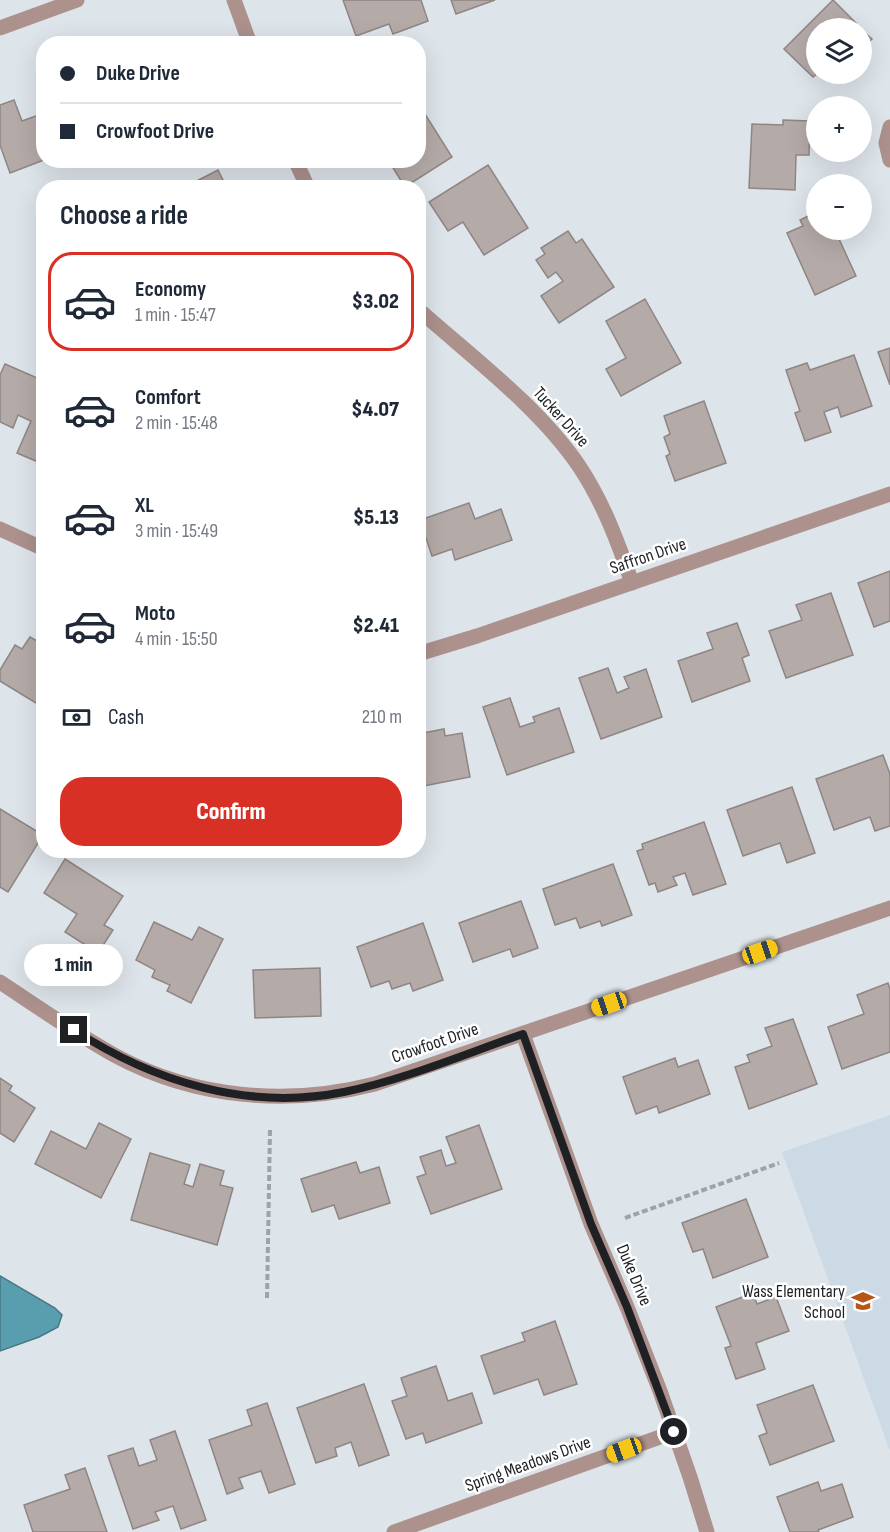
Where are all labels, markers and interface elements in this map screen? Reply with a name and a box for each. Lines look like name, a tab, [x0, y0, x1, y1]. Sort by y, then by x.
map controls	[806, 18, 872, 240]
button: layers	[806, 18, 872, 84]
text: Duke Drive	[96, 60, 180, 87]
button: +	[806, 96, 872, 162]
text: Crowfoot Drive	[96, 118, 214, 145]
button: −	[806, 174, 872, 240]
text: Choose a ride	[60, 200, 188, 232]
icon: car	[63, 275, 117, 329]
text: Economy	[135, 276, 206, 303]
text: $3.02	[352, 288, 399, 315]
text: 1 min · 15:47	[135, 303, 216, 327]
street label: Tucker Drive	[528, 382, 594, 452]
icon: car	[63, 383, 117, 437]
text: Comfort	[135, 384, 201, 411]
text: $4.07	[351, 396, 399, 423]
text: 2 min · 15:48	[135, 411, 218, 435]
icon: car	[63, 491, 117, 545]
text: XL	[135, 492, 154, 519]
text: $5.13	[353, 504, 399, 531]
text: 3 min · 15:49	[135, 519, 218, 543]
street label: Saffron Drive	[607, 533, 689, 579]
icon: car	[63, 599, 117, 653]
text: Moto	[135, 600, 175, 627]
text: $2.41	[352, 612, 399, 639]
text: 4 min · 15:50	[135, 627, 218, 651]
icon: cash	[60, 701, 93, 734]
text: Cash	[108, 704, 144, 731]
text: 210 m	[362, 705, 402, 729]
button: Confirm	[60, 777, 402, 846]
car	[740, 938, 780, 966]
callout: 1 min	[25, 943, 124, 985]
text: 1 min	[54, 953, 93, 977]
car	[589, 990, 629, 1018]
route end	[60, 1016, 87, 1043]
street label: Crowfoot Drive	[389, 1018, 481, 1068]
street label: Duke Drive	[612, 1241, 656, 1309]
place label: Wass Elementary School	[742, 1281, 845, 1323]
school or university icon: Wass Elementary School	[850, 1288, 876, 1314]
route start	[660, 1418, 687, 1445]
street label: Spring Meadows Drive	[462, 1432, 594, 1496]
car	[604, 1435, 644, 1465]

